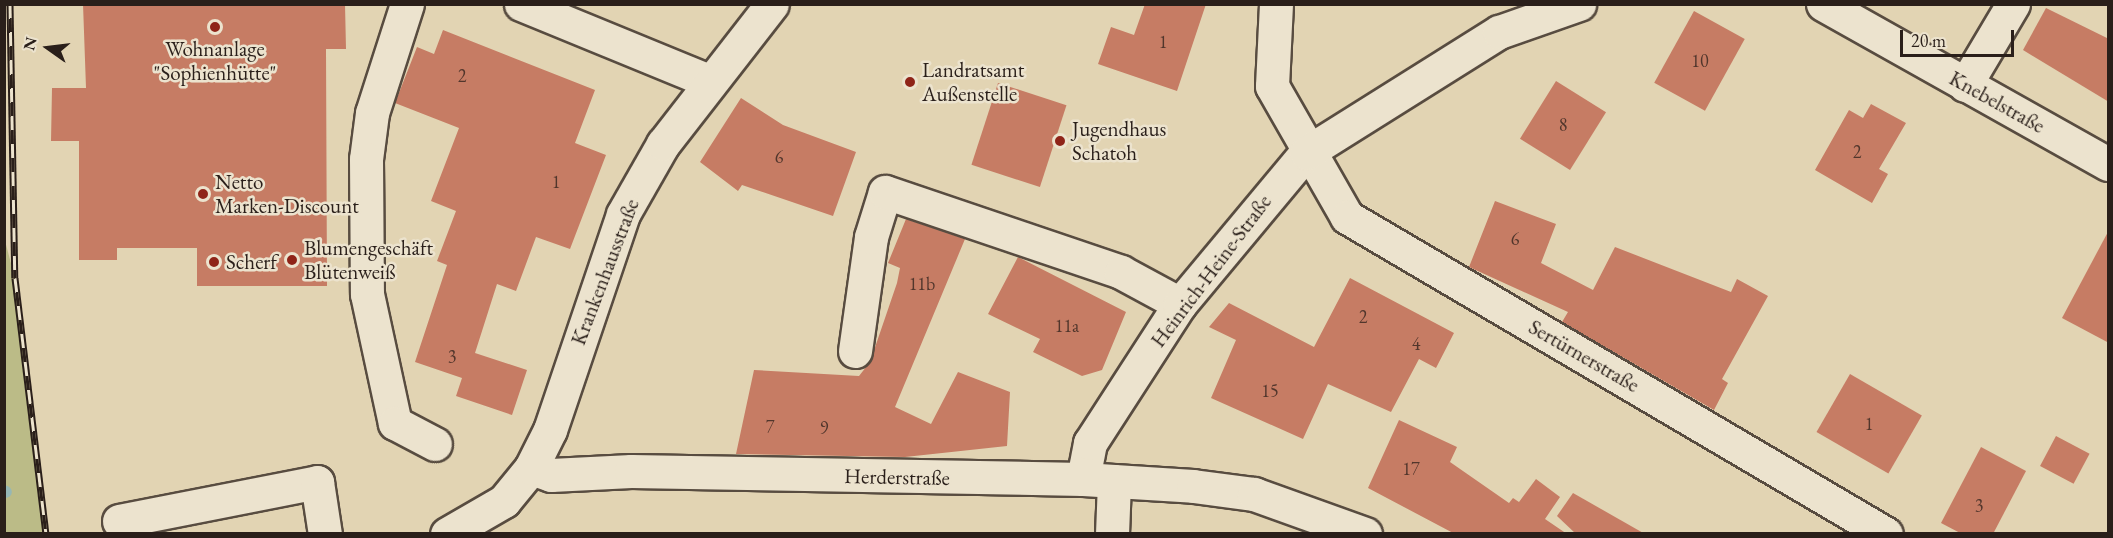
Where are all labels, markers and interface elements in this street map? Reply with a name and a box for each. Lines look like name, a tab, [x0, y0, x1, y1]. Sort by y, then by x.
north arrow	[18, 18, 78, 78]
scale bar	[1903, 18, 2017, 56]
marker: Wohnanlage "Sophienhütte"	[208, 20, 222, 34]
text: 20 m	[1911, 29, 1946, 52]
house number: 1	[1159, 31, 1167, 53]
text: N	[18, 35, 42, 52]
place label: Wohnanlage "Sophienhütte"	[153, 36, 277, 86]
house number: 10	[1691, 50, 1709, 72]
place label: Landratsamt Außenstelle	[922, 57, 1024, 107]
house number: 2	[458, 65, 466, 87]
street label: Knebelstraße	[1945, 65, 2049, 139]
marker: Landratsamt Außenstelle	[903, 75, 917, 89]
house number: 8	[1559, 114, 1567, 136]
place label: Jugendhaus Schatoh	[1072, 116, 1166, 166]
marker: Jugendhaus Schatoh	[1053, 134, 1067, 148]
house number: 2	[1853, 141, 1861, 163]
house number: 6	[775, 146, 783, 168]
place label: Netto Marken-Discount	[215, 169, 359, 219]
house number: 1	[552, 171, 560, 193]
marker: Netto Marken-Discount	[196, 187, 210, 201]
street label: Heinrich-Heine-Straße	[1145, 190, 1277, 352]
street label: Krankenhausstraße	[566, 195, 644, 349]
house number: 6	[1511, 228, 1519, 250]
place label: Blumengeschäft Blütenweiß	[304, 235, 433, 285]
place label: Scherf	[226, 249, 277, 275]
marker: Blumengeschäft Blütenweiß	[285, 253, 299, 267]
marker: Scherf	[207, 255, 221, 269]
house number: 11b	[909, 273, 935, 295]
house number: 2	[1359, 306, 1367, 328]
street label: Sertürnerstraße	[1524, 314, 1644, 398]
house number: 11a	[1055, 315, 1079, 337]
house number: 4	[1412, 333, 1420, 355]
house number: 3	[448, 346, 456, 368]
house number: 15	[1261, 380, 1279, 402]
house number: 1	[1865, 413, 1873, 435]
house number: 7	[766, 416, 774, 438]
house number: 9	[820, 417, 828, 439]
house number: 17	[1402, 458, 1420, 480]
street label: Herderstraße	[844, 463, 950, 491]
house number: 3	[1975, 495, 1983, 517]

